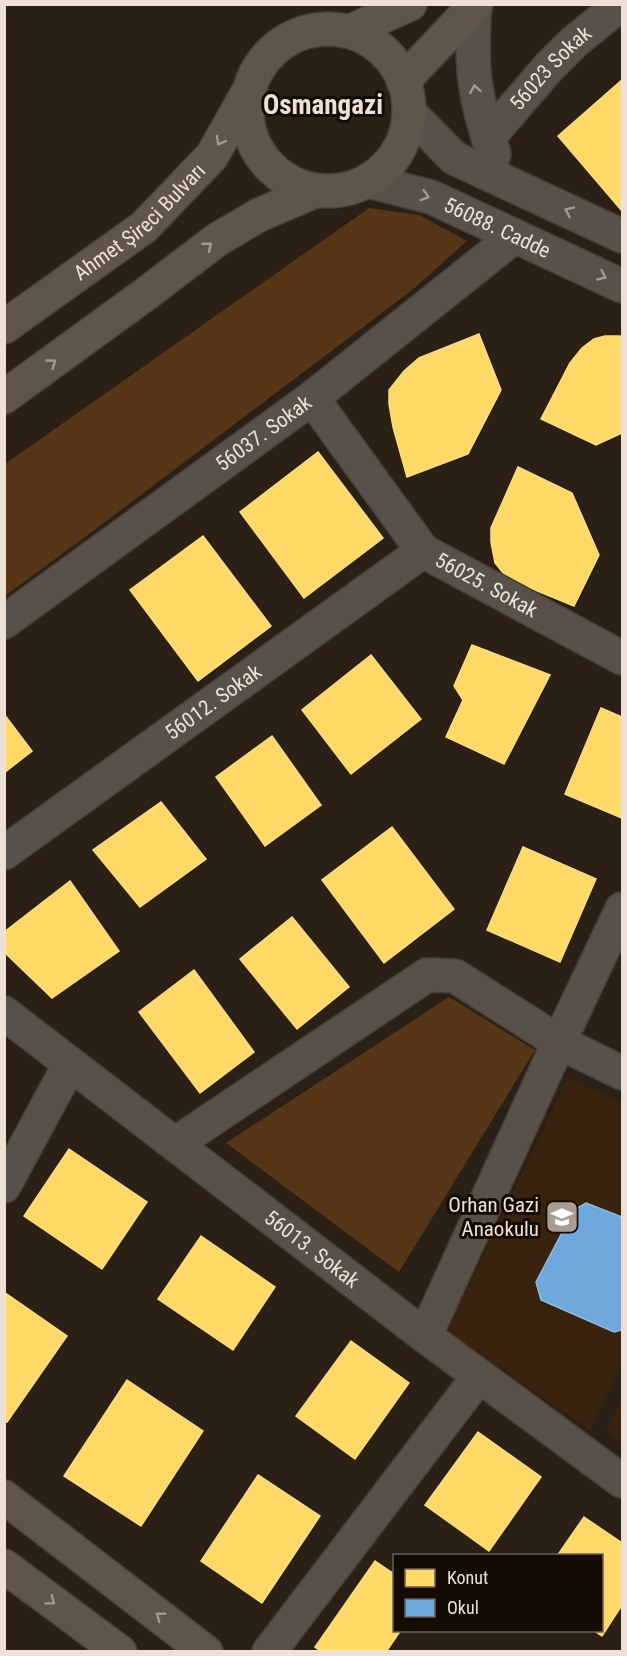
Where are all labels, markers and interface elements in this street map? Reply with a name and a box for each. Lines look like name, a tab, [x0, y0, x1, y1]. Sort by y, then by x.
street label: 56023 Sokak	[505, 21, 596, 115]
one-way arrow	[470, 84, 482, 93]
district label: Osmangazi	[263, 89, 383, 121]
one-way arrow	[216, 135, 227, 146]
street label: Ahmet Şireci Bulvarı	[69, 158, 210, 285]
one-way arrow	[419, 189, 430, 201]
street label: 56088. Cadde	[440, 193, 554, 263]
one-way arrow	[565, 207, 576, 219]
one-way arrow	[201, 243, 212, 254]
one-way arrow	[596, 269, 607, 281]
one-way arrow	[45, 359, 56, 370]
street label: 56037. Sokak	[211, 390, 317, 476]
street label: 56025. Sokak	[431, 548, 542, 623]
street label: 56012. Sokak	[161, 659, 266, 745]
place label: Orhan Gazi Anaokulu	[448, 1193, 539, 1241]
school or university icon: Orhan Gazi Anaokulu	[544, 1199, 580, 1235]
street label: 56013. Sokak	[260, 1205, 364, 1293]
legend	[393, 1554, 603, 1632]
text: Konut	[447, 1567, 488, 1588]
one-way arrow	[45, 1593, 56, 1604]
text: Okul	[447, 1597, 479, 1618]
one-way arrow	[156, 1612, 167, 1623]

